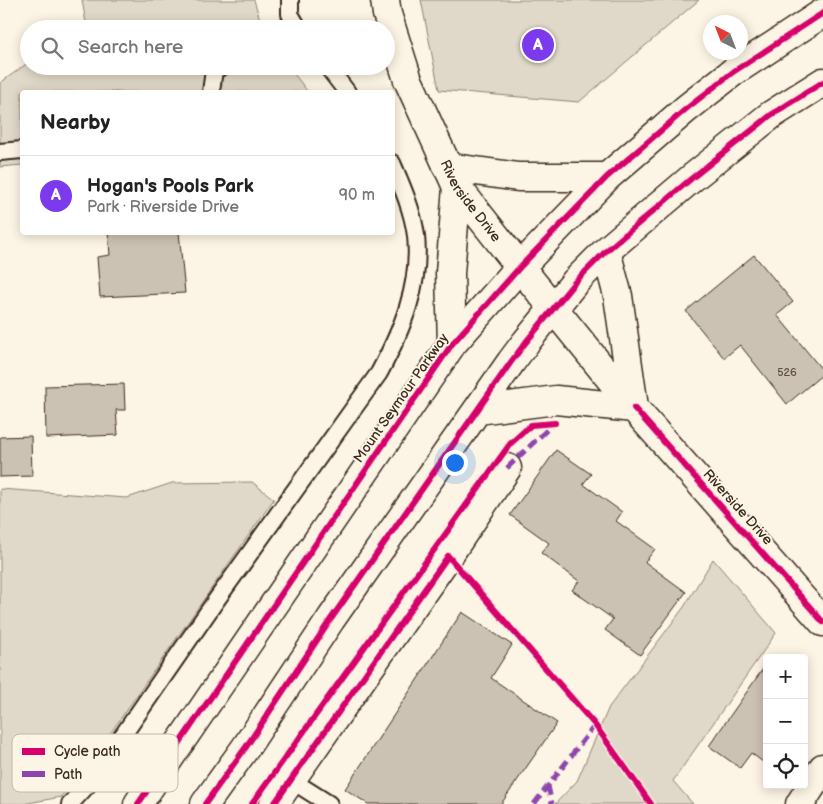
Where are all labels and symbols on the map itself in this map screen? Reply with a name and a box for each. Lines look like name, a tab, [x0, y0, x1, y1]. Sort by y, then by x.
north arrow	[703, 15, 748, 60]
pin: A	[522, 26, 554, 64]
street label: Riverside Drive	[437, 157, 505, 245]
street label: Mount Seymour Parkway	[350, 329, 453, 466]
house number: 526	[777, 366, 797, 379]
your location	[442, 450, 468, 476]
street label: Riverside Drive	[700, 466, 776, 548]
legend	[12, 734, 178, 792]
text: Cycle path	[54, 743, 121, 760]
text: Path	[54, 766, 82, 783]

